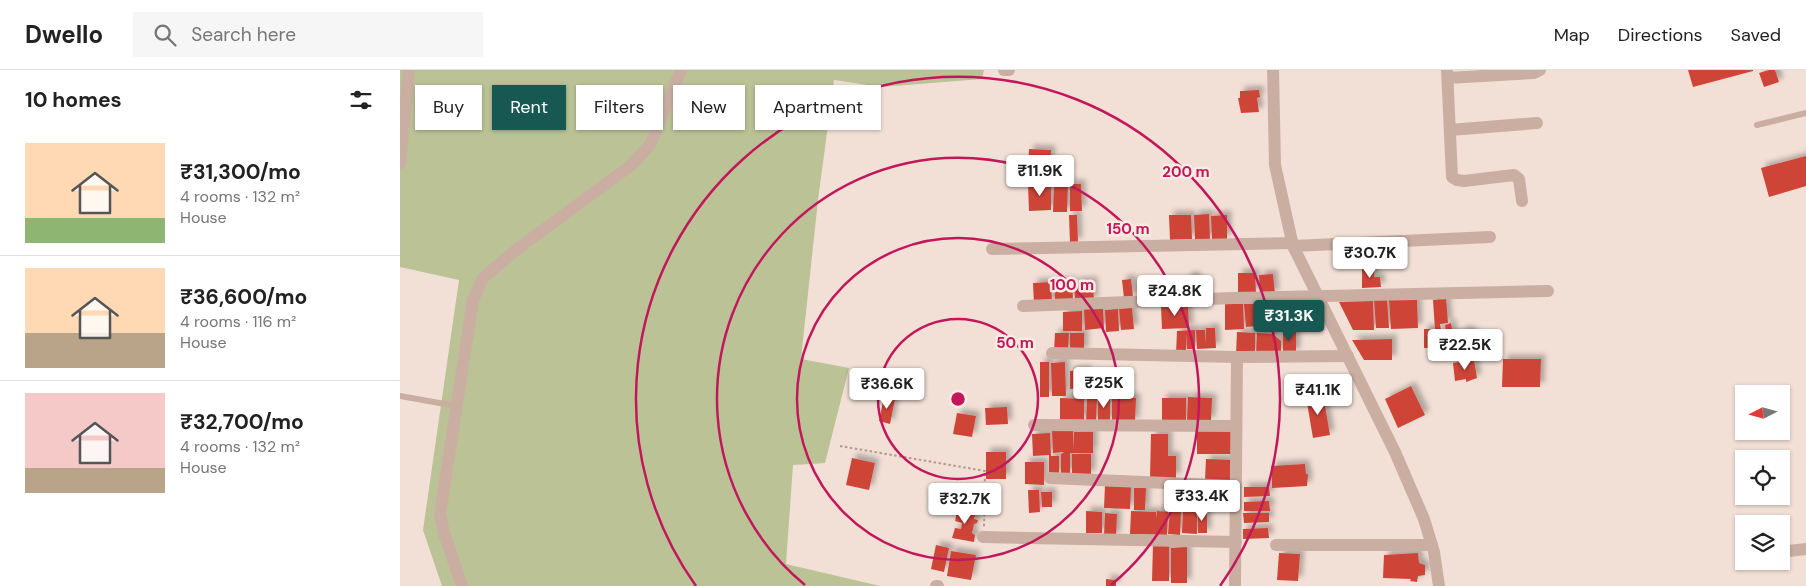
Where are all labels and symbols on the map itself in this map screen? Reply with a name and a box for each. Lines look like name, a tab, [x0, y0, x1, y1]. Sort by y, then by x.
pin: ₹11.9K	[999, 154, 1081, 197]
text: 200 m	[1162, 162, 1210, 182]
text: 150 m	[1107, 219, 1150, 239]
pin: ₹30.7K	[1329, 236, 1411, 279]
pin: ₹24.8K	[1134, 274, 1216, 317]
text: 100 m	[1050, 275, 1094, 295]
pin: ₹31.3K	[1248, 300, 1330, 342]
pin: ₹22.5K	[1424, 328, 1506, 371]
text: 50 m	[996, 333, 1034, 353]
pin: ₹25K	[1074, 366, 1134, 409]
pin: ₹36.6K	[846, 368, 928, 410]
pin: ₹41.1K	[1277, 374, 1359, 416]
north arrow	[1735, 385, 1790, 440]
centre of rings	[949, 390, 967, 408]
pin: ₹33.4K	[1161, 480, 1243, 522]
pin: ₹32.7K	[924, 482, 1006, 525]

